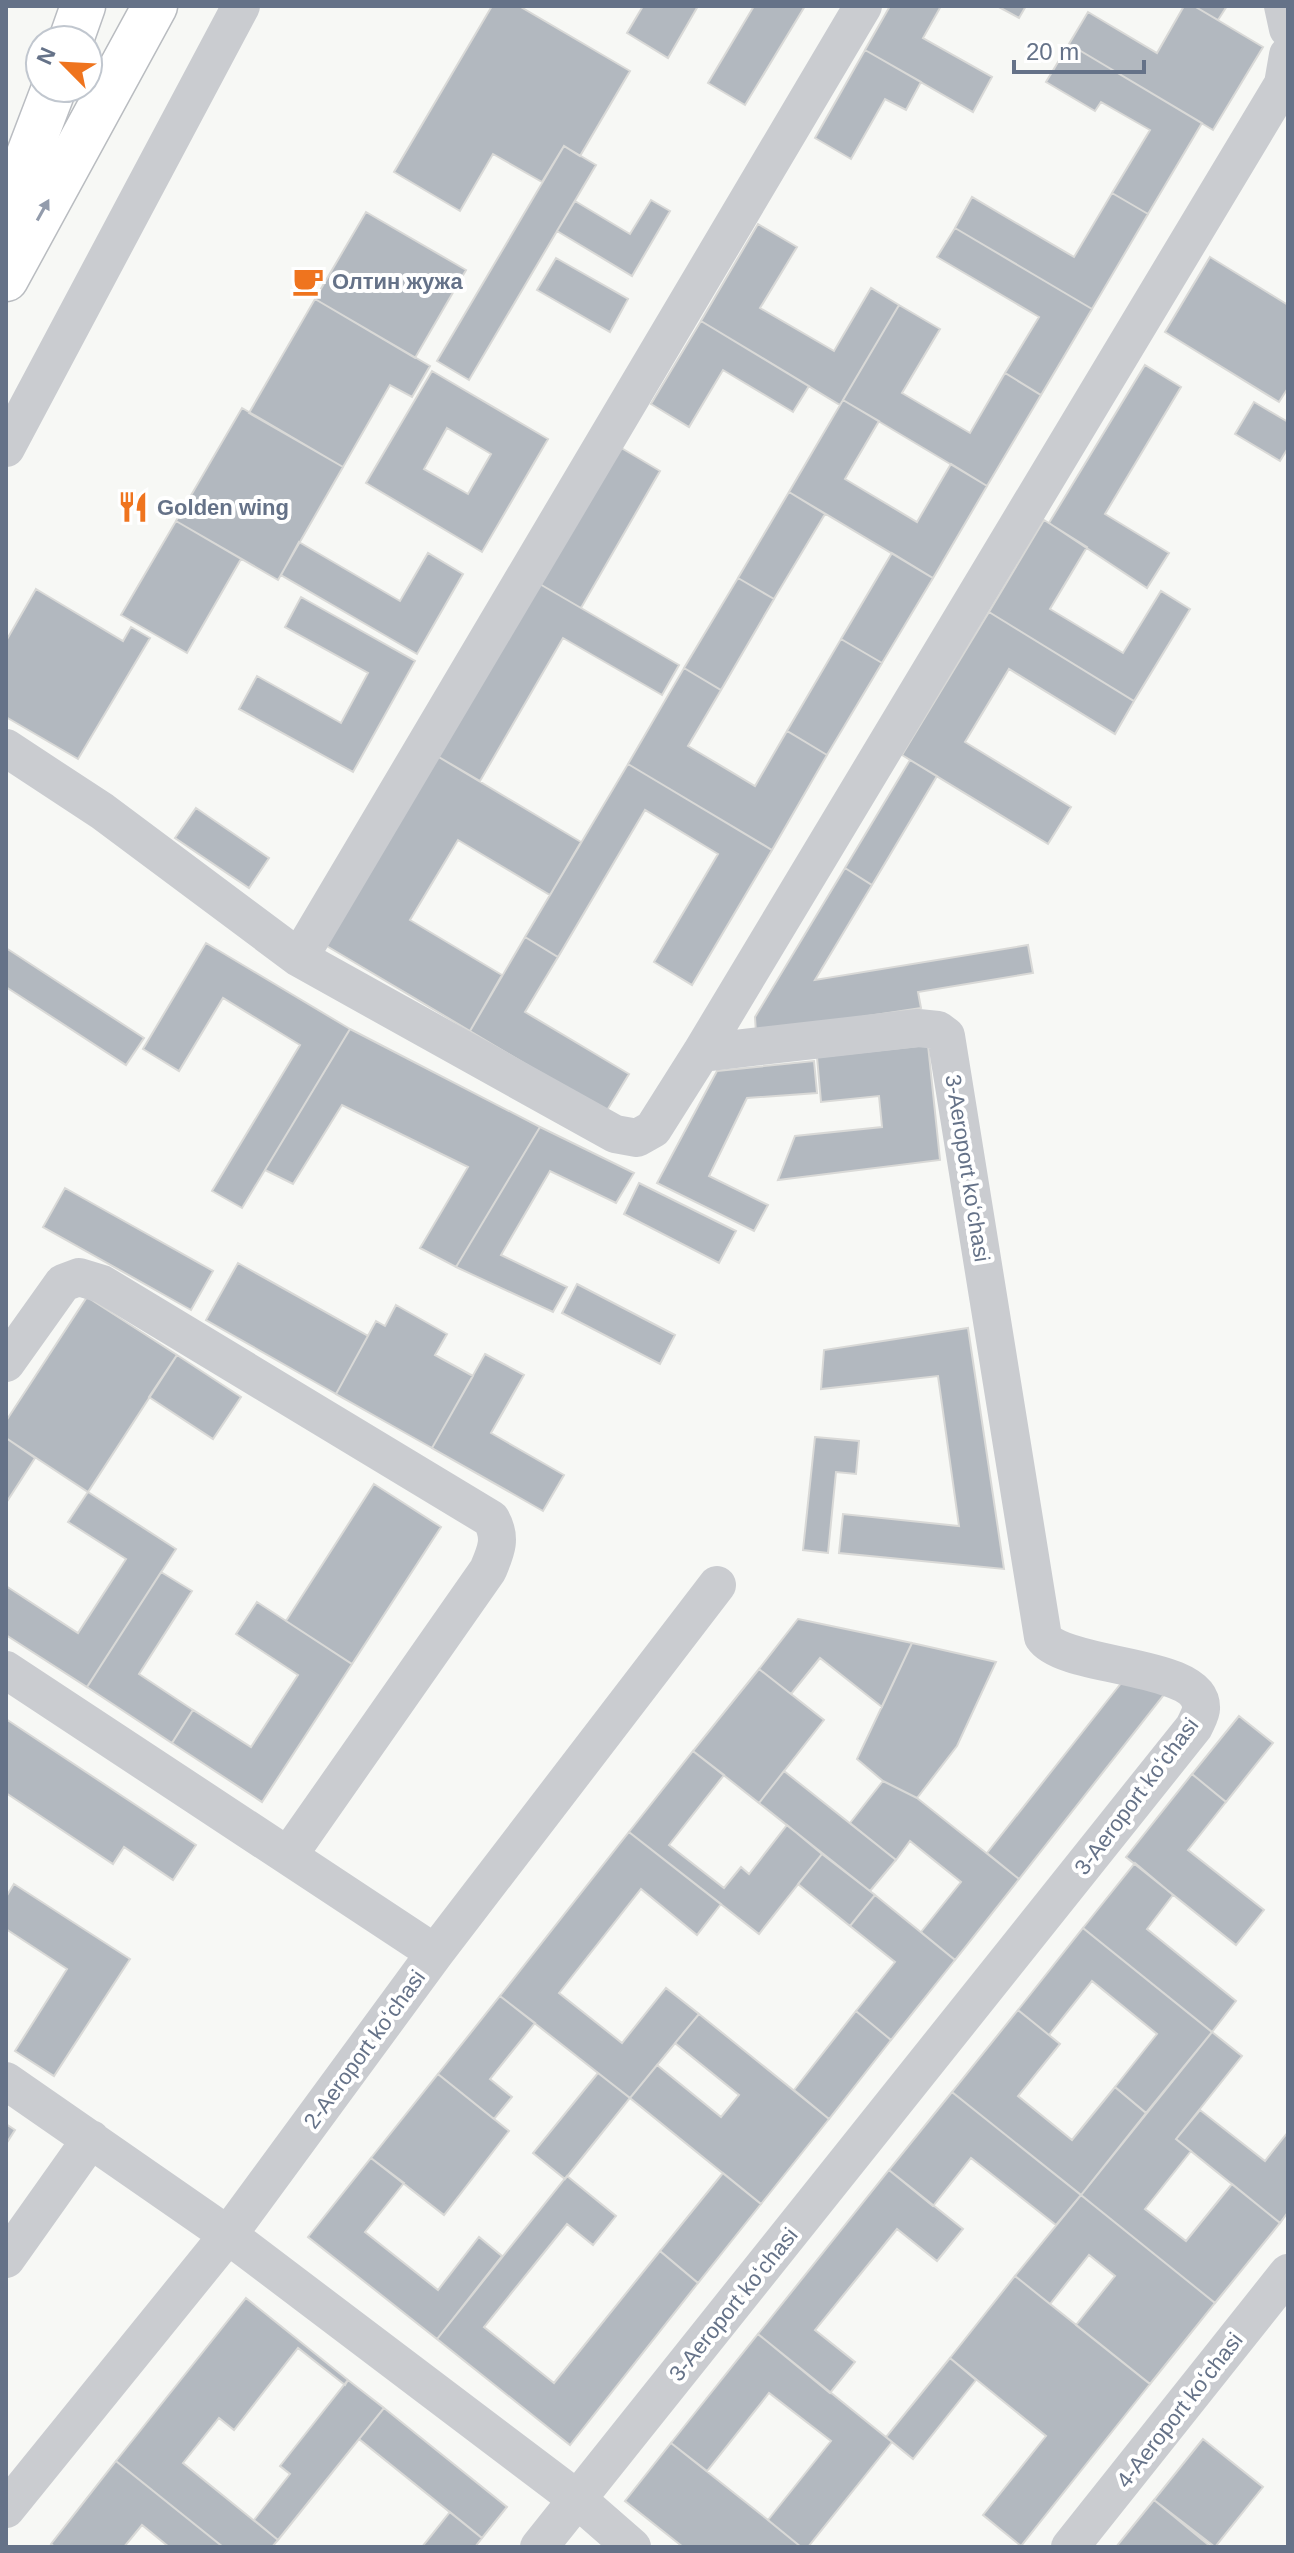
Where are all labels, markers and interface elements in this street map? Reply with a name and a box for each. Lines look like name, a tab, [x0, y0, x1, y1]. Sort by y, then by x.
north arrow	[24, 24, 104, 104]
scale bar	[1014, 24, 1144, 74]
text: 20 m	[1026, 38, 1079, 65]
text: N	[32, 44, 61, 68]
one-way arrow	[36, 199, 50, 221]
cafe icon: Олтин жужа	[291, 264, 325, 298]
place label: Олтин жужа	[332, 269, 463, 294]
restaurant icon: Golden wing	[116, 490, 150, 524]
place label: Golden wing	[157, 495, 289, 520]
street label: 3-Aeroport koʻchasi	[940, 1073, 995, 1264]
street label: 3-Aeroport koʻchasi	[1069, 1713, 1203, 1880]
street label: 2-Aeroport koʻchasi	[299, 1965, 430, 2133]
street label: 3-Aeroport koʻchasi	[664, 2223, 803, 2386]
street label: 4-Aeroport koʻchasi	[1111, 2328, 1248, 2493]

